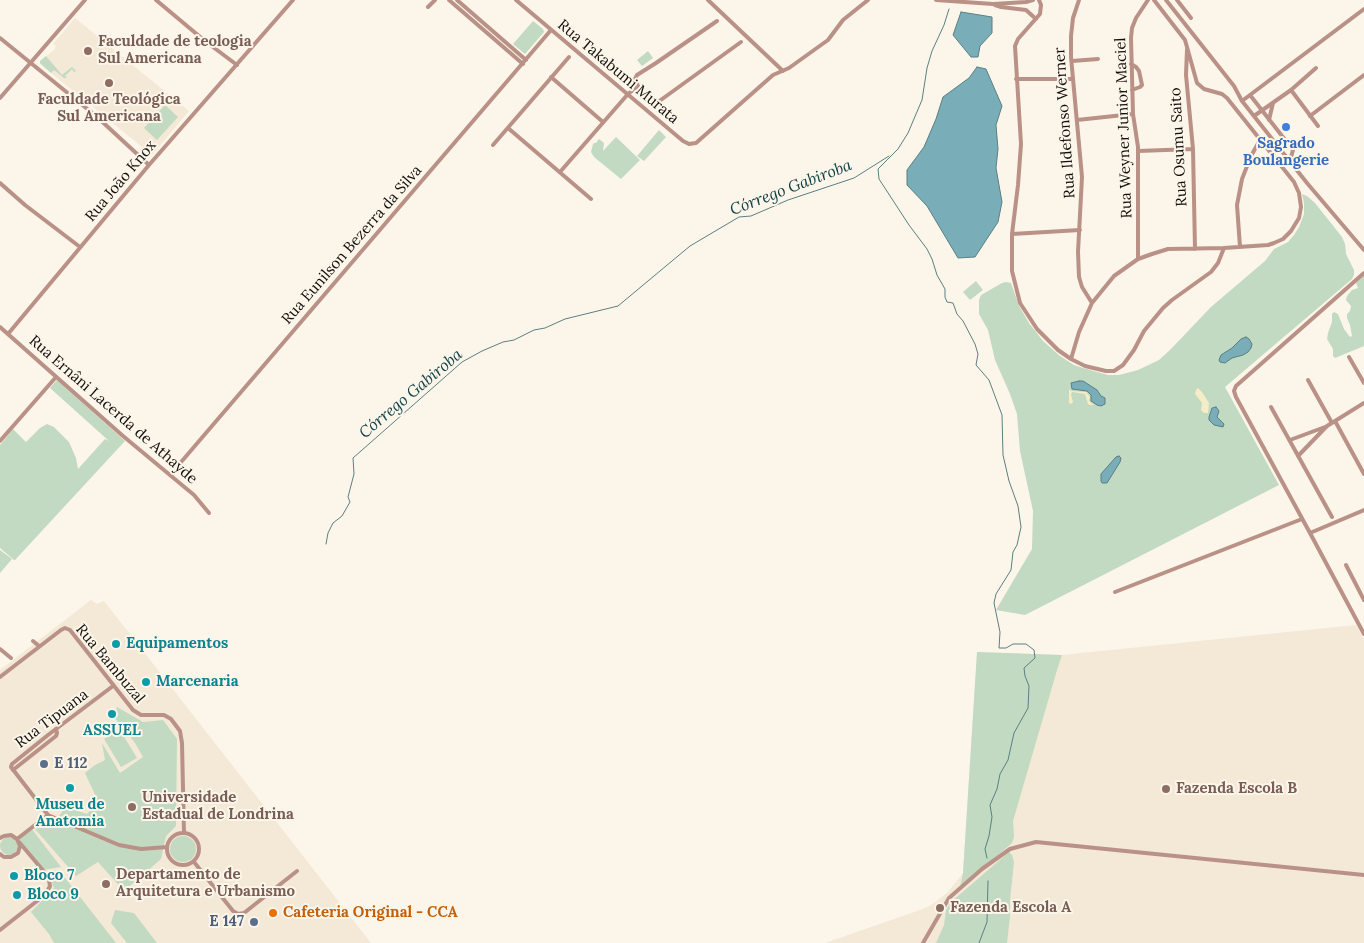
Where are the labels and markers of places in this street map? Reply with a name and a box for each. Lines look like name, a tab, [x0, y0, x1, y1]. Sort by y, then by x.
place label: Faculdade de teologia Sul Americana	[98, 33, 252, 68]
marker: Faculdade de teologia Sul Americana	[82, 45, 94, 57]
marker: Faculdade Teológica Sul Americana	[103, 77, 115, 89]
place label: Faculdade Teológica Sul Americana	[37, 91, 181, 126]
marker: Sagrado Boulangerie	[1280, 121, 1292, 133]
place label: Sagrado Boulangerie	[1243, 135, 1329, 170]
place label: Equipamentos	[126, 635, 228, 653]
marker: Equipamentos	[110, 638, 122, 650]
place label: Marcenaria	[156, 673, 239, 691]
marker: Marcenaria	[140, 676, 152, 688]
marker: ASSUEL	[106, 708, 118, 720]
place label: ASSUEL	[83, 722, 141, 740]
place label: E 112	[54, 755, 87, 773]
marker: E 112	[38, 758, 50, 770]
place label: Fazenda Escola B	[1176, 780, 1297, 798]
marker: Museu de Anatomia	[64, 782, 76, 794]
marker: Fazenda Escola B	[1160, 783, 1172, 795]
place label: Universidade Estadual de Londrina	[142, 789, 294, 824]
place label: Museu de Anatomia	[35, 796, 105, 831]
marker: Universidade Estadual de Londrina	[126, 801, 138, 813]
place label: Departamento de Arquitetura e Urbanismo	[116, 866, 295, 901]
place label: Bloco 7	[24, 867, 74, 885]
marker: Bloco 7	[8, 870, 20, 882]
marker: Departamento de Arquitetura e Urbanismo	[100, 878, 112, 890]
place label: Bloco 9	[27, 886, 79, 904]
marker: Bloco 9	[11, 889, 23, 901]
place label: Fazenda Escola A	[950, 899, 1071, 917]
marker: Fazenda Escola A	[934, 902, 946, 914]
place label: Cafeteria Original - CCA	[283, 904, 458, 922]
marker: Cafeteria Original - CCA	[267, 907, 279, 919]
place label: E 147	[209, 913, 244, 931]
marker: E 147	[248, 916, 260, 928]

